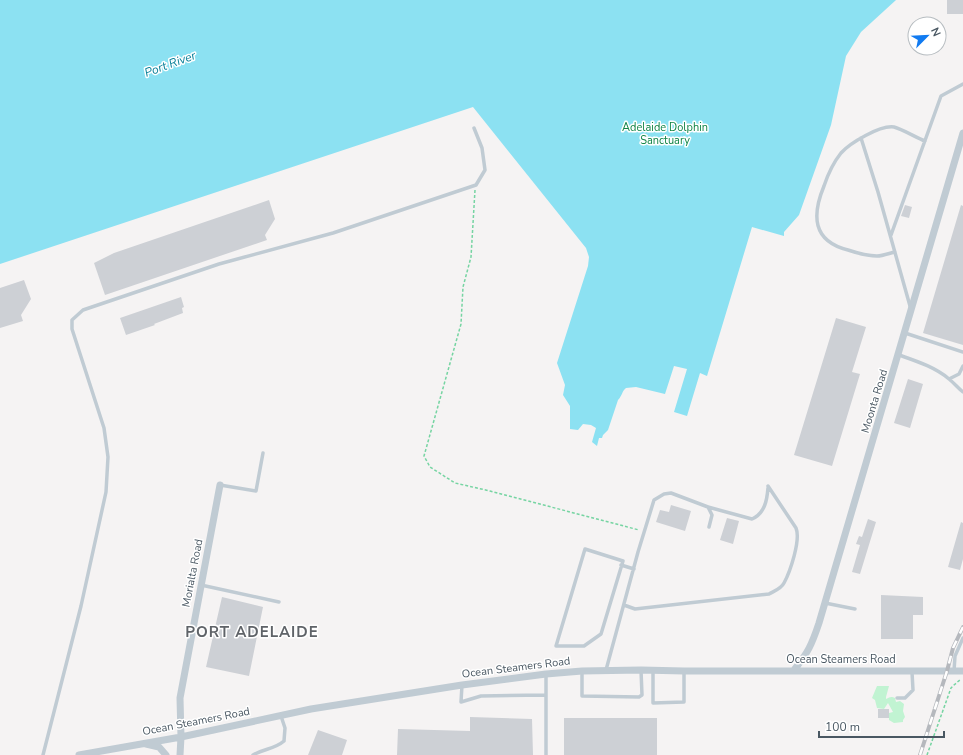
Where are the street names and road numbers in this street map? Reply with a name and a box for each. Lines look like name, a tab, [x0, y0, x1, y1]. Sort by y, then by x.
street label: Moonta Road	[858, 367, 891, 435]
street label: Morialta Road	[179, 538, 206, 608]
street label: Ocean Steamers Road	[786, 652, 896, 667]
street label: Ocean Steamers Road	[461, 653, 571, 682]
street label: Ocean Steamers Road	[141, 704, 251, 739]

